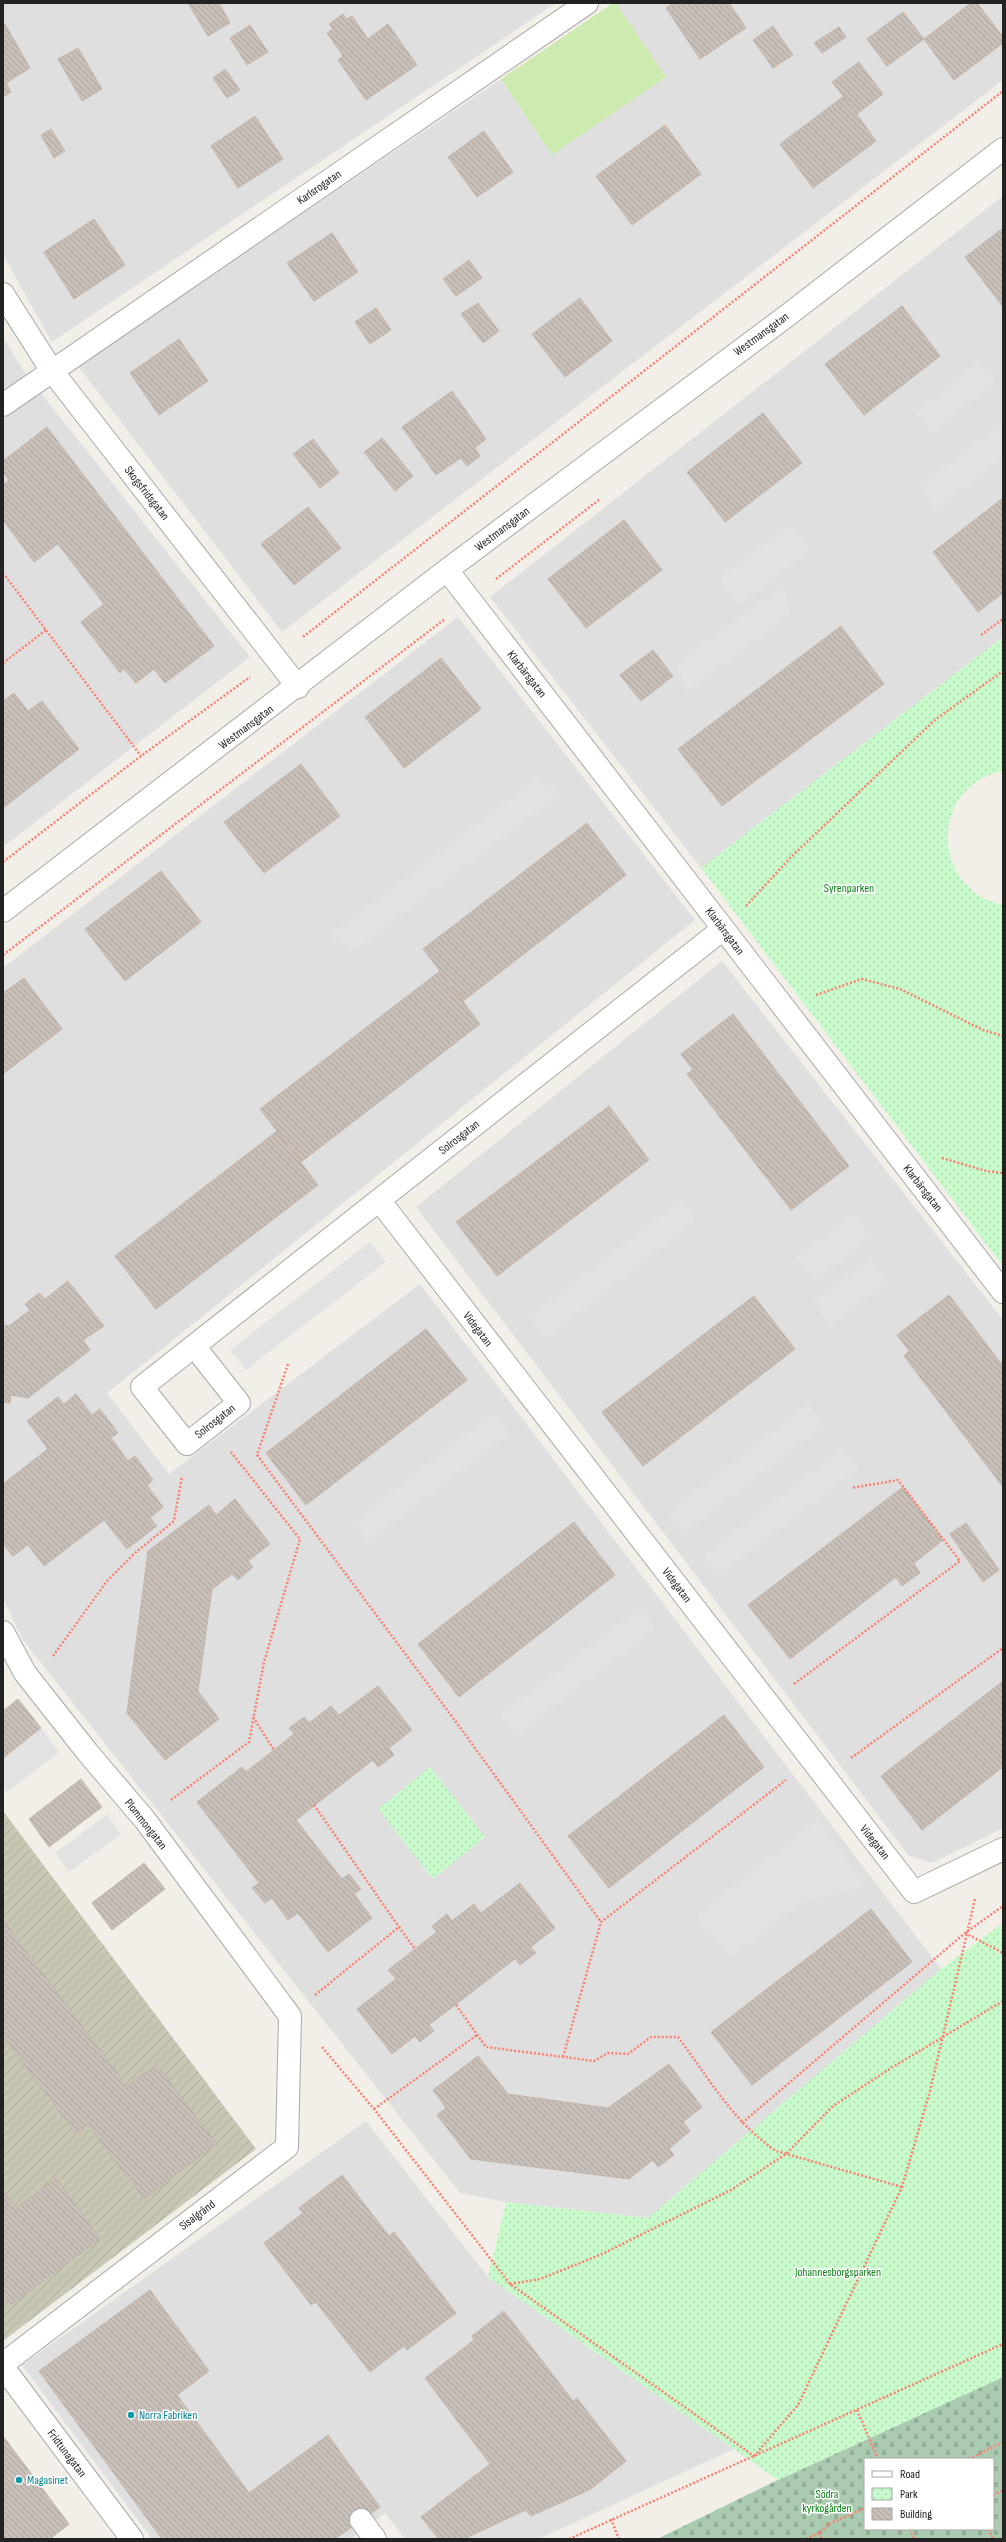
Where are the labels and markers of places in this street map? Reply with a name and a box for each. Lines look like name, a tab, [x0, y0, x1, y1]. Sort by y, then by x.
place label: Norra Fabriken	[139, 2408, 197, 2423]
marker: Norra Fabriken	[126, 2410, 136, 2420]
place label: Magasinet	[27, 2473, 68, 2488]
marker: Magasinet	[14, 2475, 24, 2485]

